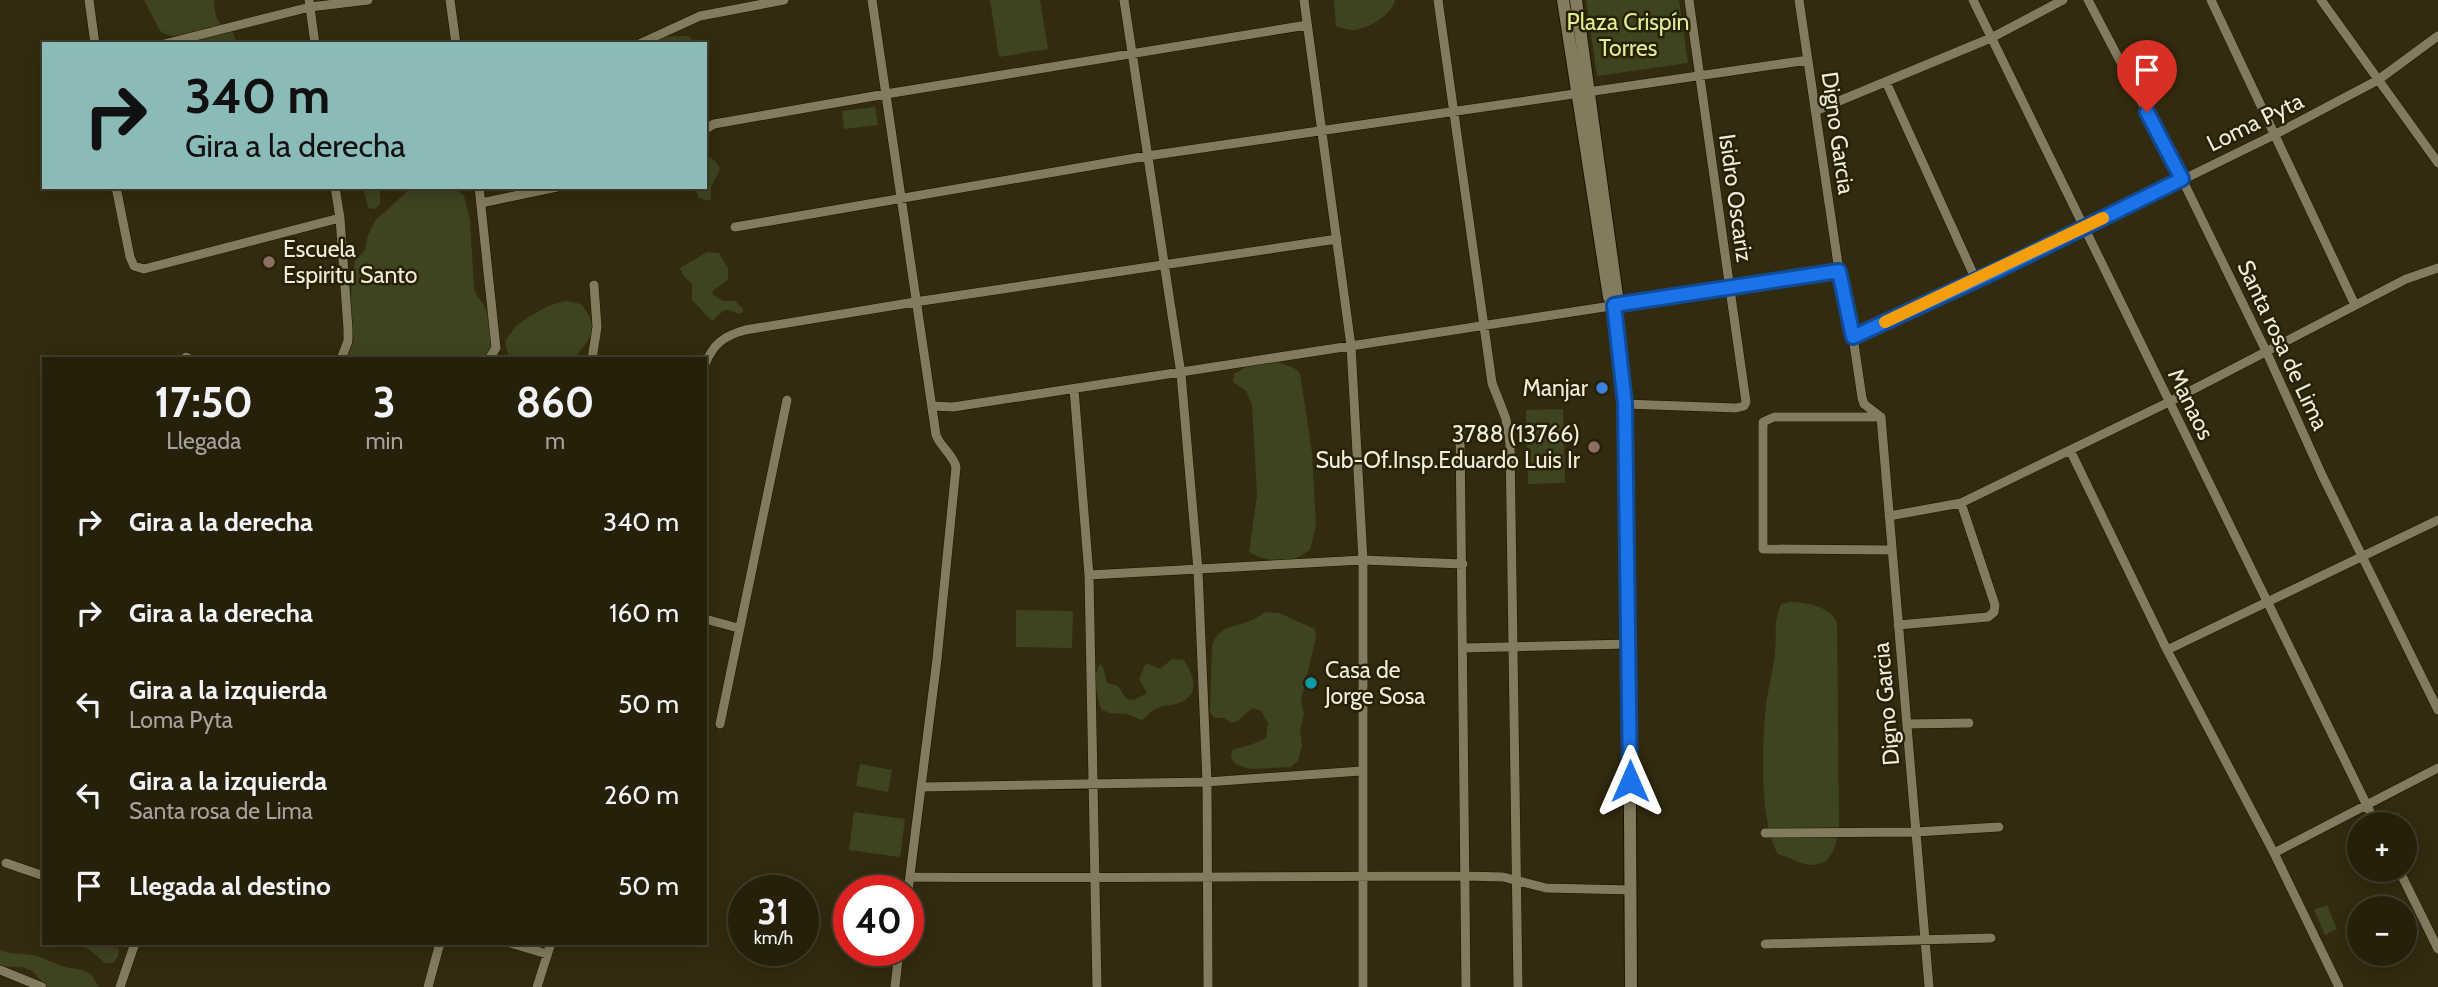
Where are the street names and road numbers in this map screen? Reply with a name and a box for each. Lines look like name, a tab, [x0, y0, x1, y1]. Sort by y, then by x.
street label: Digno Garcia	[1816, 70, 1860, 196]
street label: Loma Pyta	[2202, 87, 2308, 157]
street label: Isidro Oscariz	[1713, 132, 1759, 264]
street label: Santa rosa de Lima	[2231, 256, 2335, 434]
street label: Manaos	[2162, 364, 2220, 444]
street label: Digno Garcia	[1867, 641, 1905, 767]

